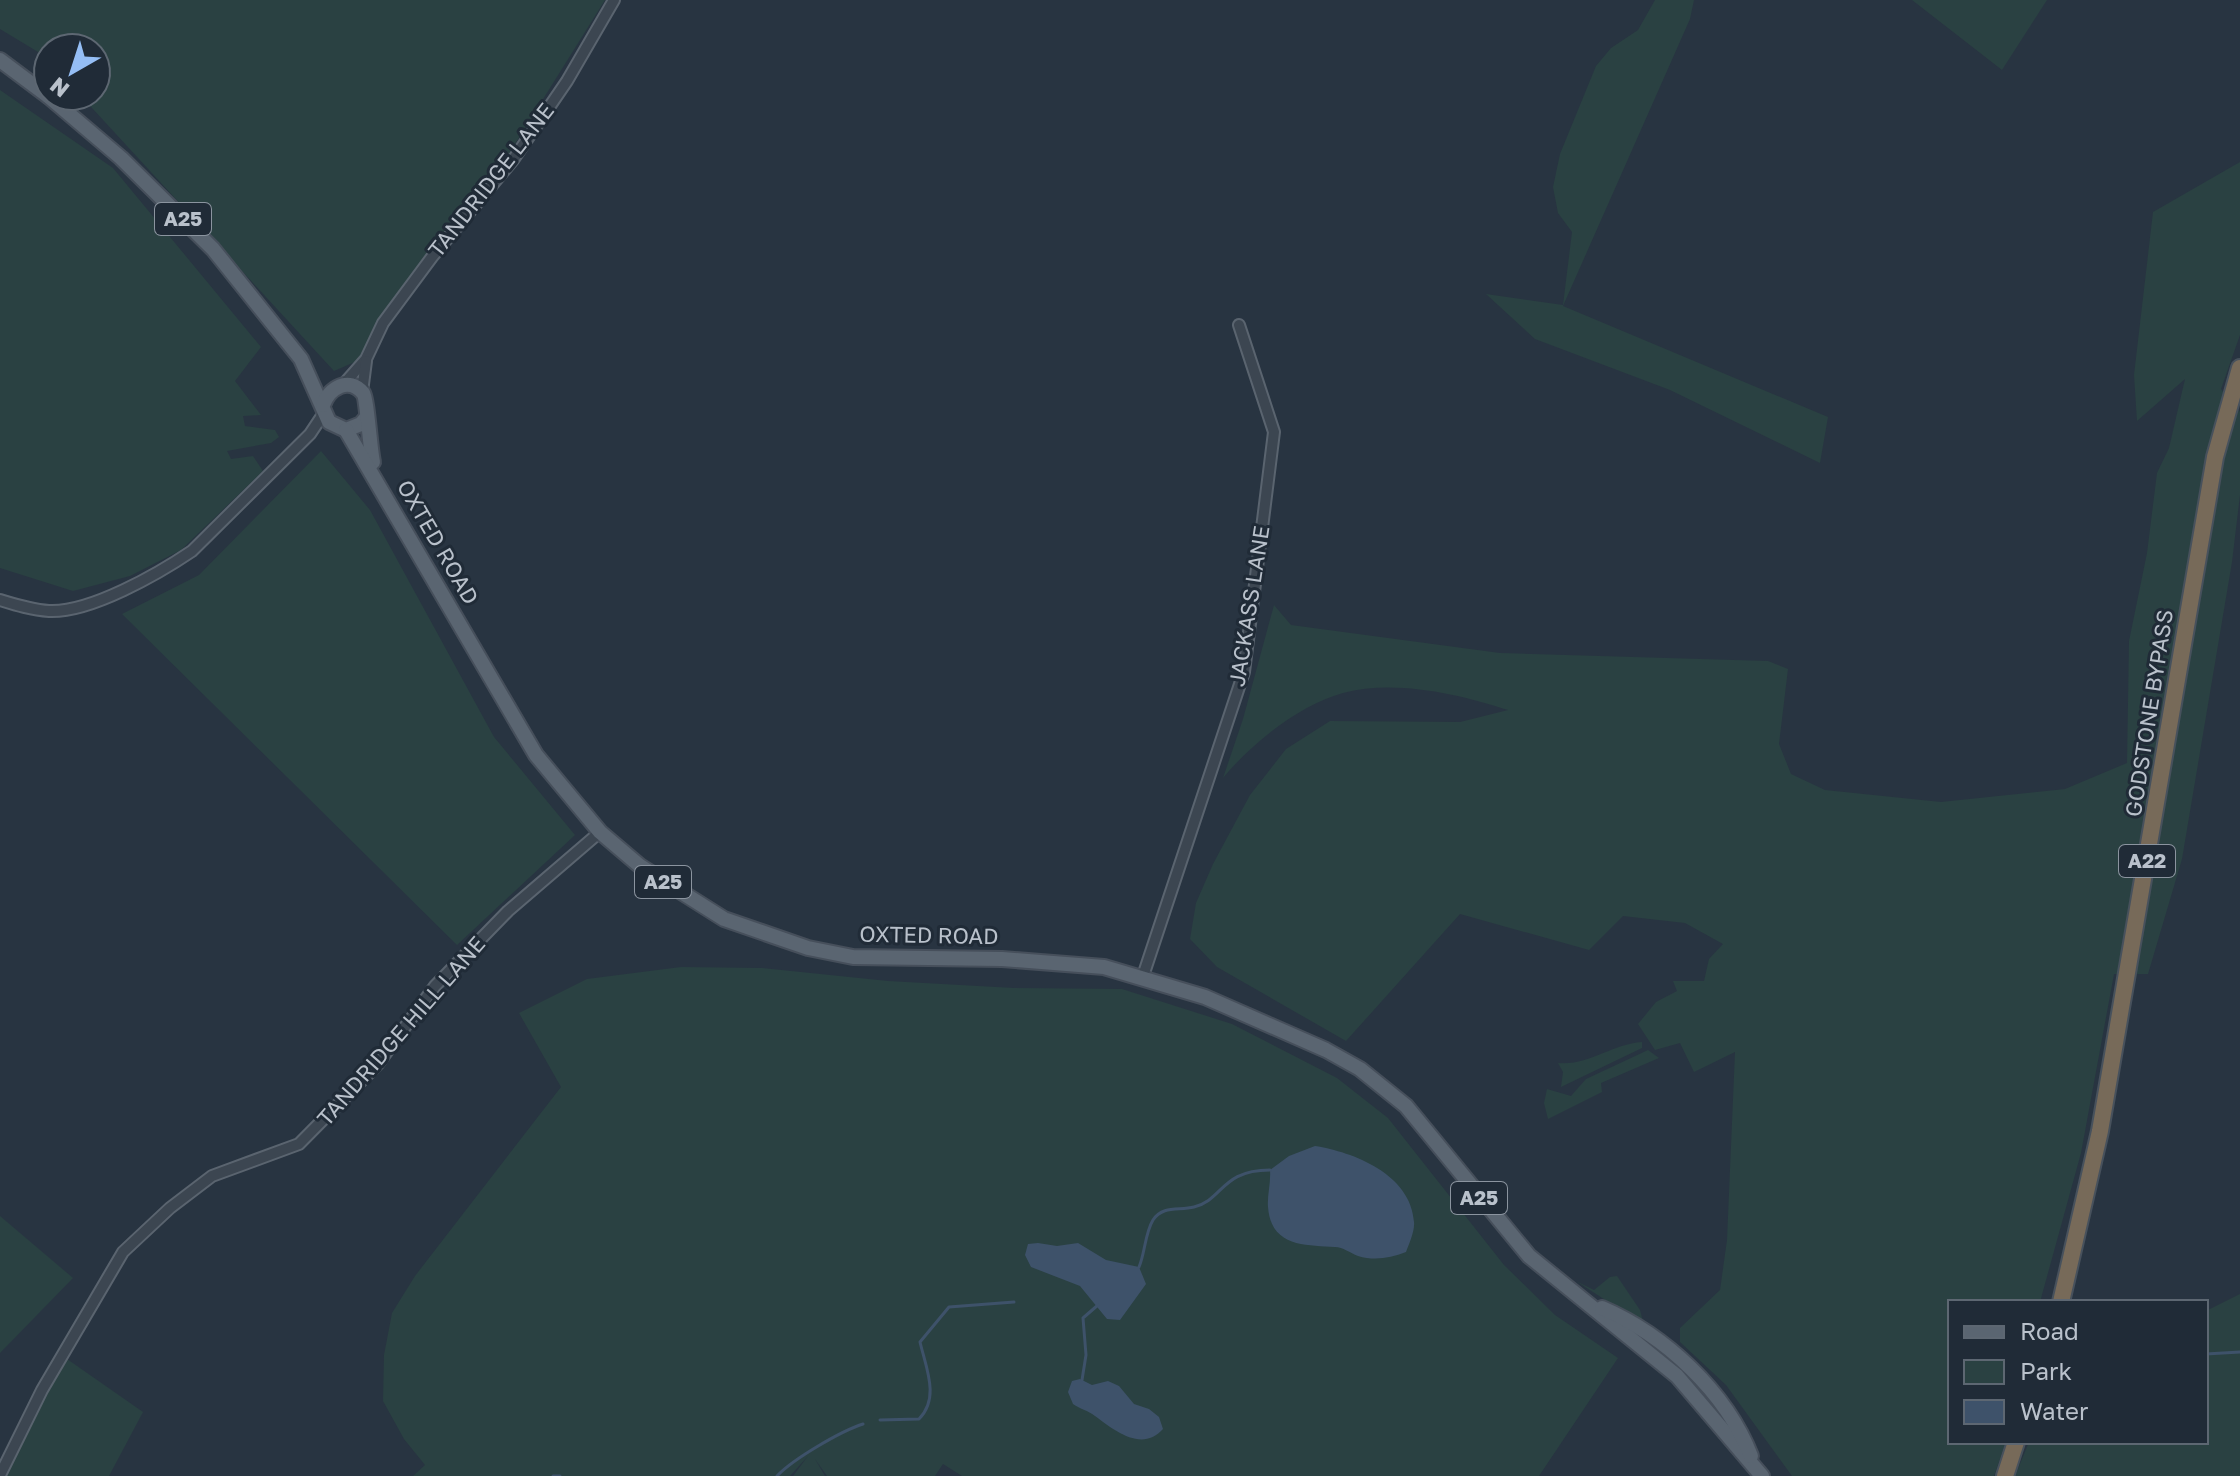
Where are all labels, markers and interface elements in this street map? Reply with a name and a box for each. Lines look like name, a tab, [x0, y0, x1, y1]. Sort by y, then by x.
north arrow	[32, 32, 112, 112]
text: N	[44, 72, 74, 104]
street label: TANDRIDGE LANE	[422, 97, 559, 262]
road number: A25	[155, 203, 211, 235]
street label: OXTED ROAD	[392, 475, 485, 609]
street label: JACKASS LANE	[1222, 523, 1275, 688]
street label: GODSTONE BYPASS	[2119, 607, 2178, 818]
road number: A22	[2119, 845, 2175, 877]
road number: A25	[635, 866, 691, 898]
street label: OXTED ROAD	[859, 920, 999, 949]
street label: TANDRIDGE HILL LANE	[311, 930, 490, 1131]
road number: A25	[1451, 1182, 1507, 1214]
legend	[1948, 1300, 2208, 1444]
text: Road	[2020, 1316, 2079, 1345]
text: Park	[2020, 1356, 2072, 1385]
text: Water	[2020, 1396, 2088, 1425]

